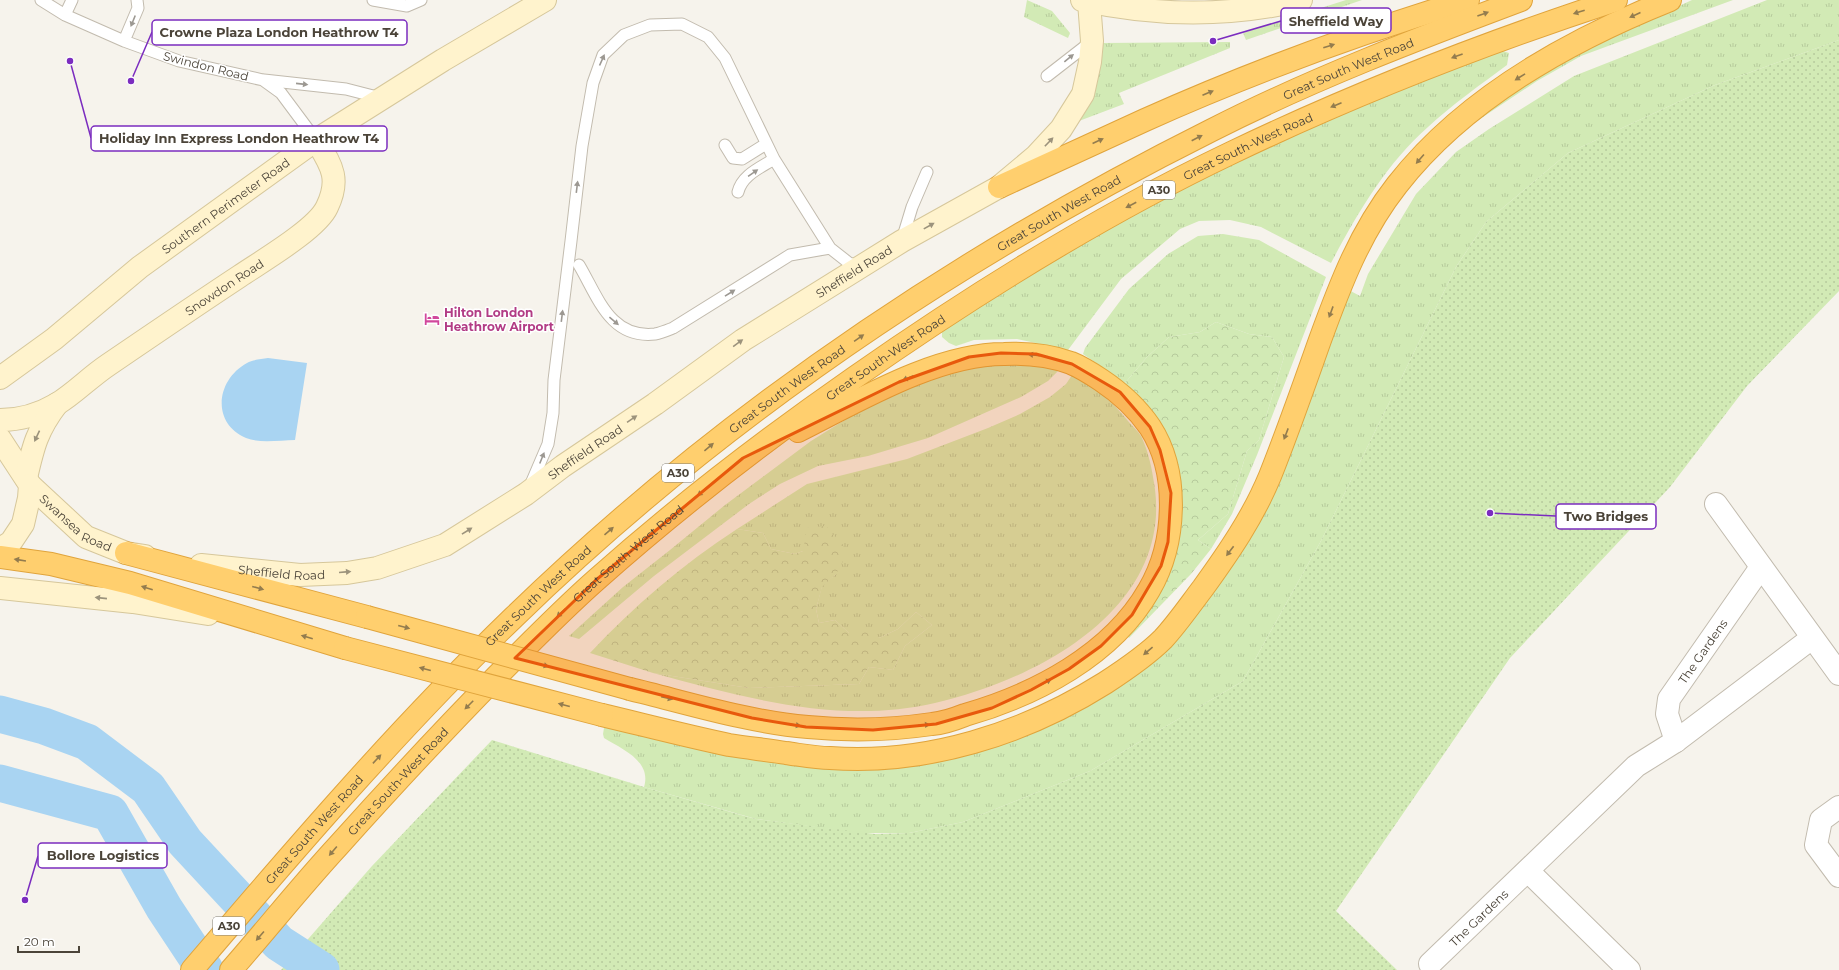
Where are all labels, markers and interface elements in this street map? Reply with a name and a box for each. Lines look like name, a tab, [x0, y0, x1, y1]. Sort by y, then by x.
callout: Sheffield Way	[1281, 8, 1391, 33]
one-way arrow	[1573, 9, 1585, 15]
one-way arrow	[1478, 11, 1490, 17]
text: Sheffield Way	[1289, 13, 1383, 29]
one-way arrow	[1628, 13, 1640, 19]
one-way arrow	[129, 16, 135, 28]
callout: Crowne Plaza London Heathrow T4	[152, 20, 407, 45]
text: Crowne Plaza London Heathrow T4	[160, 24, 398, 40]
street label: Great South West Road	[1280, 34, 1416, 102]
one-way arrow	[1323, 43, 1335, 49]
street label: Swindon Road	[162, 48, 250, 84]
one-way arrow	[599, 54, 605, 66]
one-way arrow	[1064, 54, 1074, 62]
one-way arrow	[1450, 54, 1462, 60]
one-way arrow	[1515, 73, 1525, 81]
one-way arrow	[296, 81, 308, 87]
one-way arrow	[1202, 90, 1214, 96]
one-way arrow	[1330, 103, 1342, 109]
street label: Great South-West Road	[1180, 109, 1315, 183]
callout: Holiday Inn Express London Heathrow T4	[91, 126, 387, 151]
text: Holiday Inn Express London Heathrow T4	[99, 130, 379, 146]
one-way arrow	[1191, 134, 1203, 141]
one-way arrow	[1044, 137, 1054, 147]
one-way arrow	[1093, 138, 1104, 144]
one-way arrow	[1415, 153, 1424, 164]
street label: Southern Perimeter Road	[158, 154, 292, 257]
one-way arrow	[748, 169, 758, 177]
street label: Great South West Road	[994, 171, 1123, 254]
one-way arrow	[574, 181, 580, 193]
road number: A30	[1143, 181, 1175, 199]
one-way arrow	[1125, 202, 1137, 208]
one-way arrow	[924, 222, 935, 229]
street label: Sheffield Road	[813, 242, 895, 301]
street label: Snowdon Road	[182, 255, 266, 318]
one-way arrow	[724, 289, 736, 296]
place label: Hilton London Heathrow Airport	[444, 305, 555, 334]
one-way arrow	[1327, 306, 1333, 318]
hotel icon: Hilton London Heathrow Airport	[423, 310, 441, 328]
one-way arrow	[559, 310, 565, 322]
street label: Great South-West Road	[823, 311, 948, 403]
one-way arrow	[609, 317, 620, 326]
one-way arrow	[854, 334, 865, 342]
one-way arrow	[733, 339, 744, 347]
street label: Great South West Road	[726, 341, 848, 436]
one-way arrow	[1028, 352, 1040, 358]
one-way arrow	[902, 375, 913, 381]
one-way arrow	[627, 415, 638, 423]
street label: Sheffield Road	[544, 421, 625, 483]
one-way arrow	[1282, 428, 1288, 440]
one-way arrow	[34, 431, 40, 442]
one-way arrow	[703, 443, 714, 451]
one-way arrow	[540, 452, 546, 464]
road number: A30	[662, 464, 694, 482]
one-way arrow	[696, 487, 707, 496]
street label: Swansea Road	[37, 491, 114, 554]
street label: Great South-West Road	[569, 501, 686, 605]
callout: Two Bridges	[1556, 504, 1656, 529]
text: Two Bridges	[1564, 508, 1648, 524]
one-way arrow	[604, 526, 615, 535]
one-way arrow	[462, 527, 472, 535]
street label: Great South West Road	[481, 542, 594, 649]
one-way arrow	[1226, 545, 1235, 556]
one-way arrow	[14, 557, 26, 563]
street label: Sheffield Road	[237, 561, 325, 583]
one-way arrow	[339, 569, 351, 576]
one-way arrow	[140, 585, 152, 591]
one-way arrow	[252, 585, 264, 591]
one-way arrow	[95, 595, 107, 602]
one-way arrow	[556, 608, 566, 618]
street label: The Gardens	[1675, 616, 1730, 686]
one-way arrow	[399, 624, 411, 630]
one-way arrow	[301, 634, 313, 640]
one-way arrow	[1143, 647, 1154, 656]
one-way arrow	[537, 663, 549, 669]
one-way arrow	[418, 666, 430, 672]
one-way arrow	[1040, 679, 1052, 685]
one-way arrow	[661, 696, 674, 702]
one-way arrow	[464, 700, 474, 710]
one-way arrow	[558, 702, 570, 708]
one-way arrow	[918, 722, 930, 729]
one-way arrow	[788, 723, 801, 729]
street label: Great South-West Road	[344, 724, 451, 838]
one-way arrow	[372, 754, 382, 764]
street label: Great South West Road	[262, 772, 366, 887]
callout: Bollore Logistics	[38, 843, 167, 868]
one-way arrow	[328, 846, 337, 857]
text: Bollore Logistics	[47, 847, 159, 863]
street label: The Gardens	[1446, 886, 1511, 949]
road number: A30	[213, 917, 245, 935]
scale bar	[18, 928, 79, 954]
one-way arrow	[256, 932, 265, 941]
text: 20 m	[24, 934, 55, 949]

